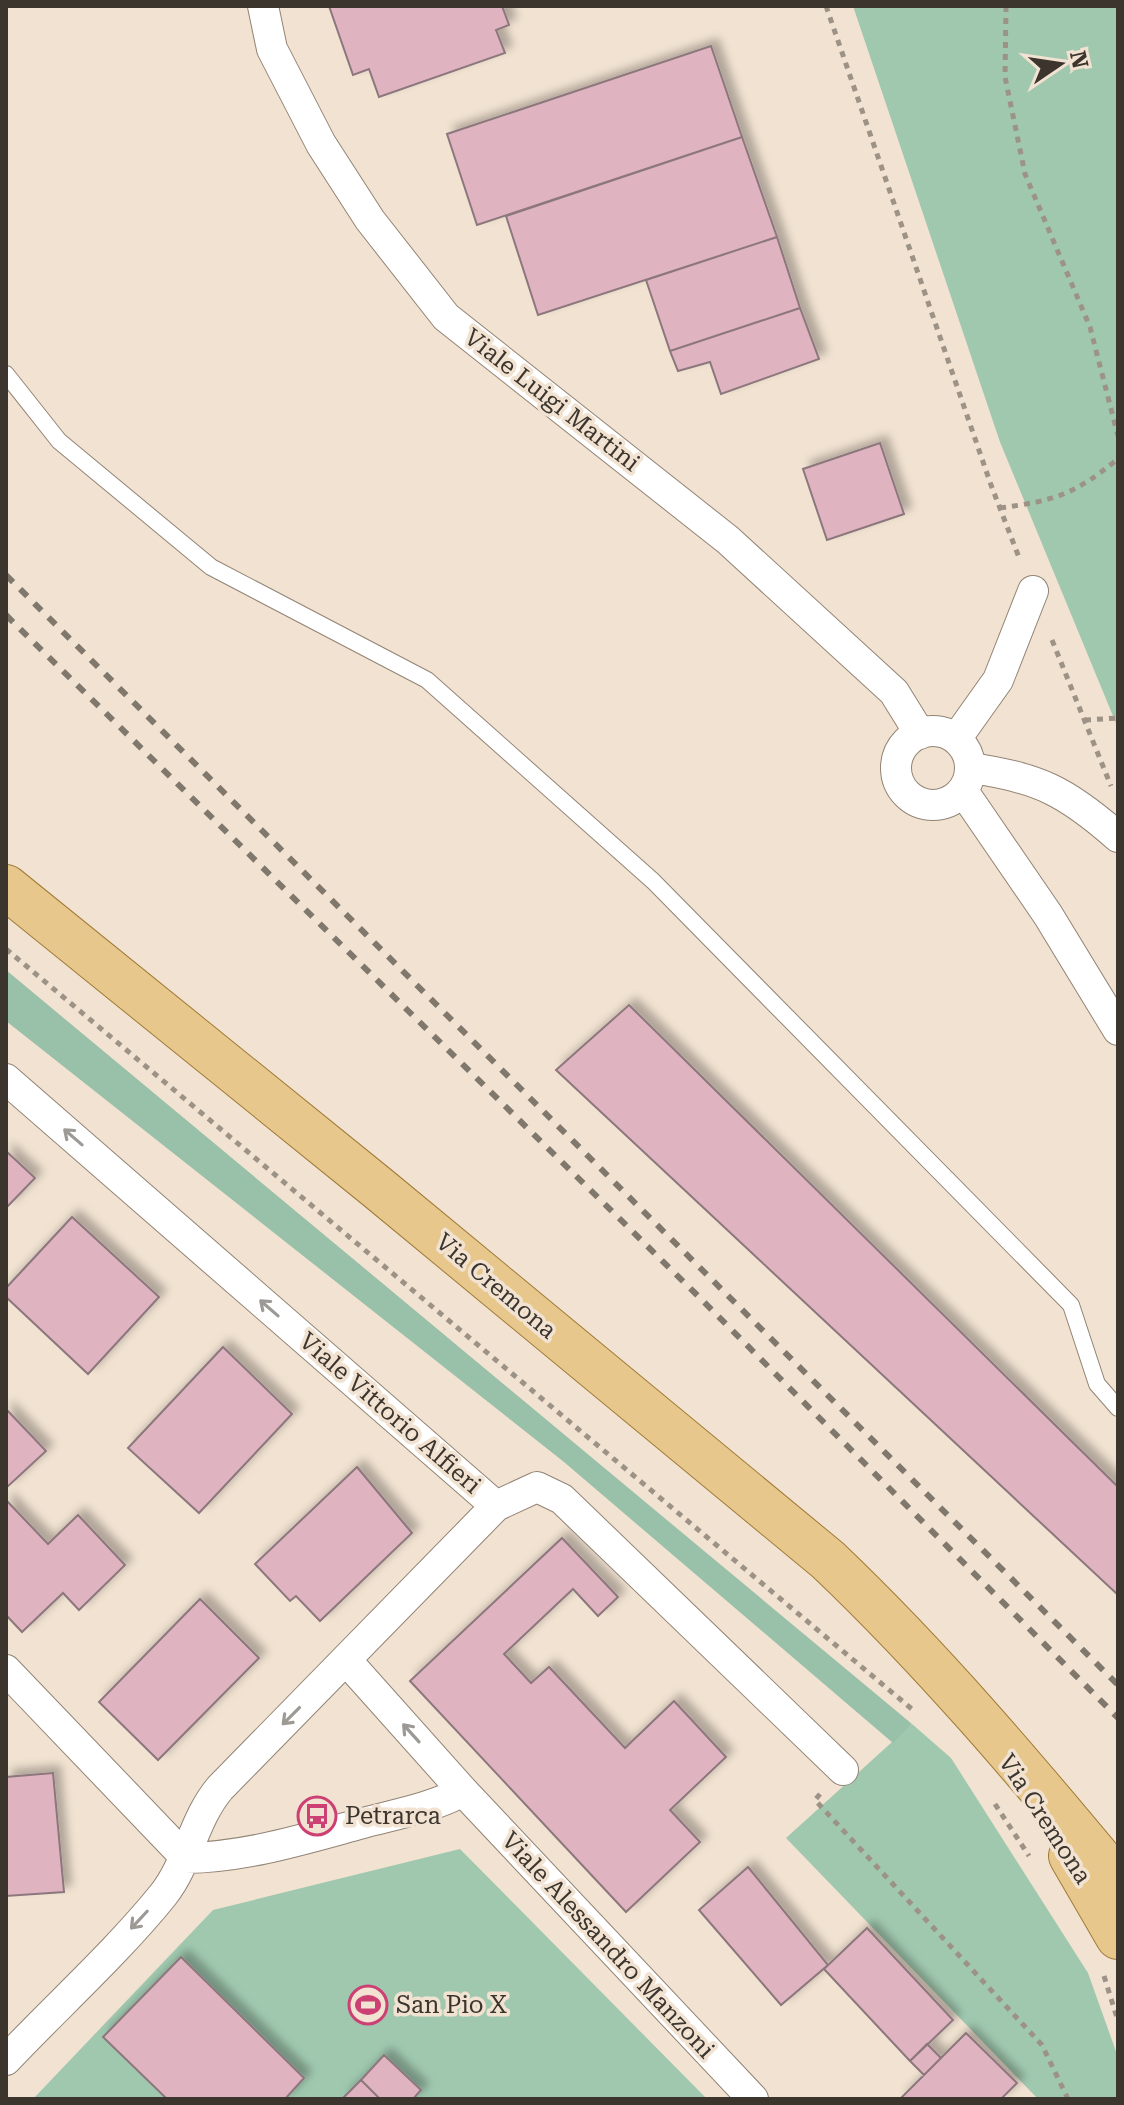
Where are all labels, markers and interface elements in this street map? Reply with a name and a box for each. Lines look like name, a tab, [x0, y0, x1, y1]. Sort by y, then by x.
north arrow	[1020, 24, 1100, 104]
text: N	[1065, 49, 1093, 71]
street label: Viale Luigi Martini	[459, 323, 645, 477]
one-way arrow	[63, 1128, 83, 1146]
street label: Via Cremona	[430, 1227, 562, 1345]
one-way arrow	[259, 1299, 279, 1317]
street label: Viale Vittorio Alfieri	[294, 1327, 487, 1500]
one-way arrow	[282, 1706, 301, 1725]
one-way arrow	[403, 1724, 421, 1744]
street label: Via Cremona	[993, 1749, 1097, 1889]
bus stop icon: Petrarca	[296, 1795, 338, 1837]
place label: Petrarca	[345, 1802, 441, 1830]
street label: Viale Alessandro Manzoni	[496, 1826, 720, 2064]
one-way arrow	[130, 1910, 149, 1929]
sports icon: San Pio X	[347, 1984, 389, 2026]
place label: San Pio X	[396, 1991, 508, 2019]

